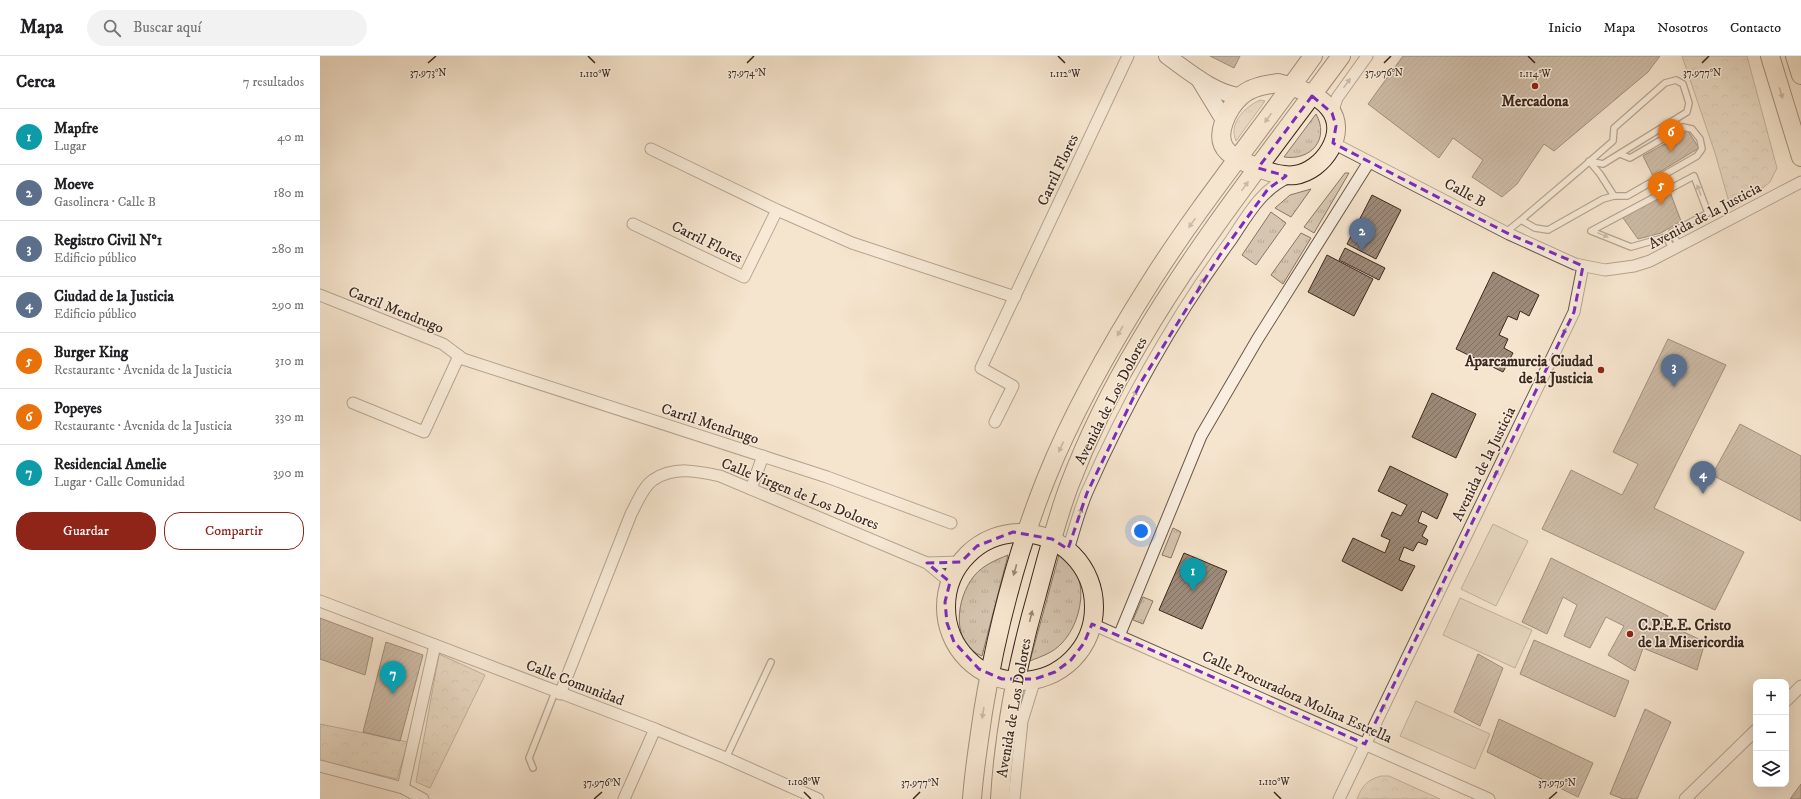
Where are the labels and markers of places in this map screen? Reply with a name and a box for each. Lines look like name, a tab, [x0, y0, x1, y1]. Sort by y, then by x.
marker: Mercadona	[1530, 81, 1540, 91]
place label: Mercadona	[1501, 92, 1569, 111]
pin: 6	[1658, 119, 1684, 152]
pin: 5	[1648, 172, 1674, 205]
pin: 2	[1349, 218, 1375, 251]
place label: Aparcamurcia Ciudad de la Justicia	[1464, 352, 1594, 388]
pin: 3	[1661, 354, 1687, 387]
marker: Aparcamurcia Ciudad de la Justicia	[1596, 365, 1606, 375]
pin: 4	[1690, 461, 1716, 494]
pin: 1	[1180, 558, 1206, 591]
place label: C.P.E.E. Cristo de la Misericordia	[1638, 616, 1745, 652]
marker: C.P.E.E. Cristo de la Misericordia	[1625, 629, 1635, 639]
pin: 7	[380, 661, 406, 694]

